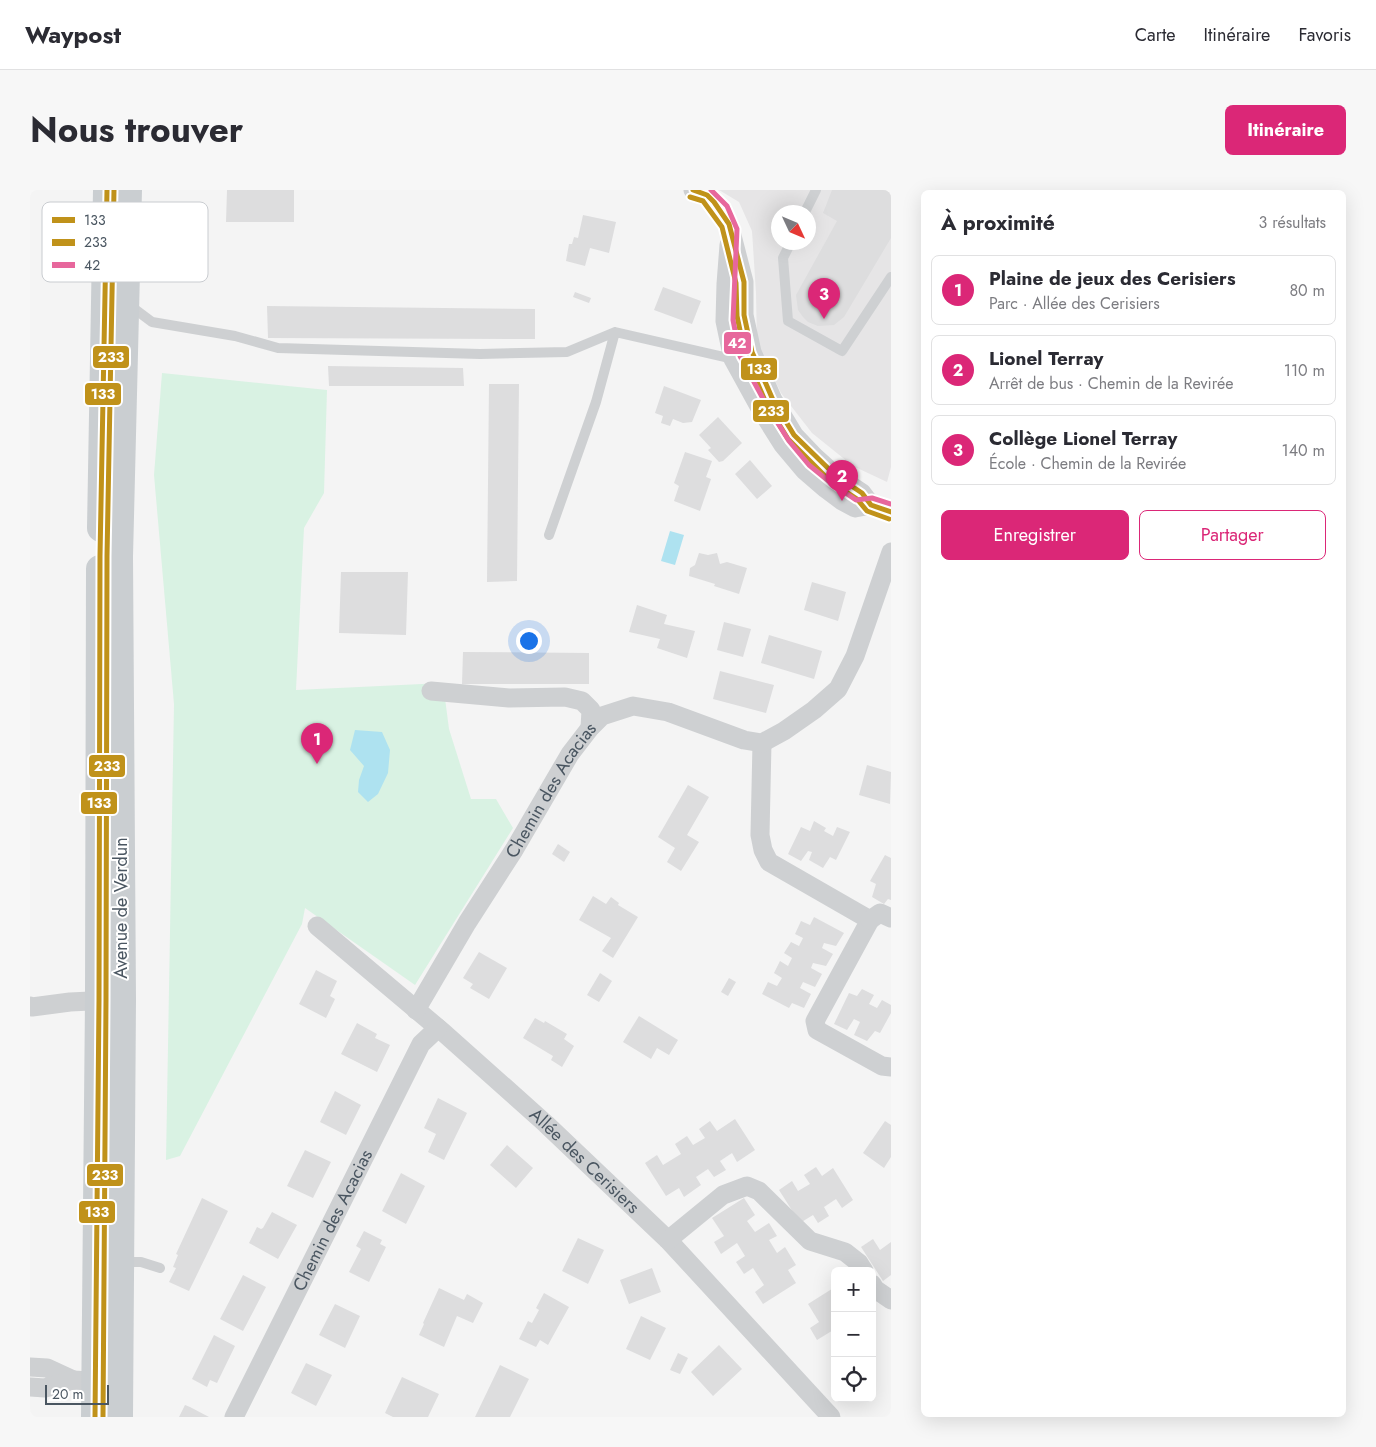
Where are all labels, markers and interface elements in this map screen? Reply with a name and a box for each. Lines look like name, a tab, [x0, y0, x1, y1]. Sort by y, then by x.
text: Waypost	[25, 17, 121, 52]
text: Carte	[1135, 22, 1176, 48]
text: Itinéraire	[1204, 22, 1270, 48]
text: Favoris	[1298, 22, 1351, 48]
text: Nous trouver	[30, 105, 243, 155]
button: Itinéraire	[1225, 105, 1346, 155]
legend	[42, 202, 208, 282]
north arrow	[771, 205, 816, 250]
text: À proximité	[941, 208, 1055, 238]
text: 133	[84, 210, 106, 230]
text: 3 résultats	[1259, 211, 1326, 234]
text: 233	[84, 232, 108, 252]
text: 42	[84, 255, 100, 275]
text: Plaine de jeux des Cerisiers	[989, 265, 1236, 292]
pin: 3	[808, 278, 840, 319]
text: 1	[954, 279, 962, 302]
text: 80 m	[1289, 279, 1325, 302]
text: Parc · Allée des Cerisiers	[989, 292, 1160, 315]
line badge: 42	[723, 331, 752, 355]
text: 42	[728, 333, 746, 353]
line badge: 233	[92, 345, 130, 369]
text: Lionel Terray	[989, 345, 1103, 372]
text: 233	[98, 347, 125, 367]
line badge: 133	[740, 357, 778, 381]
text: 133	[747, 359, 772, 379]
text: 2	[953, 359, 963, 382]
text: 110 m	[1284, 359, 1325, 382]
text: Arrêt de bus · Chemin de la Revirée	[989, 372, 1233, 395]
line badge: 133	[84, 382, 122, 406]
text: 133	[91, 384, 116, 404]
line badge: 233	[752, 399, 790, 423]
text: 233	[758, 401, 785, 421]
text: Collège Lionel Terray	[989, 425, 1177, 452]
text: 3	[953, 439, 963, 462]
text: 140 m	[1282, 439, 1325, 462]
text: École · Chemin de la Revirée	[989, 452, 1186, 475]
pin: 2	[826, 460, 858, 501]
button: Enregistrer	[941, 510, 1129, 560]
button: Partager	[1139, 510, 1326, 560]
your location	[516, 628, 542, 654]
street label: Chemin des Acacias	[499, 716, 602, 863]
pin: 1	[301, 723, 333, 764]
line badge: 233	[88, 754, 126, 778]
text: 233	[94, 756, 121, 776]
line badge: 133	[80, 791, 118, 815]
text: 133	[87, 793, 112, 813]
street label: Avenue de Verdun	[108, 837, 134, 979]
street label: Allée des Cerisiers	[524, 1102, 646, 1220]
street label: Chemin des Acacias	[286, 1145, 379, 1296]
line badge: 233	[86, 1163, 124, 1187]
text: 233	[92, 1165, 119, 1185]
line badge: 133	[78, 1200, 116, 1224]
text: 133	[85, 1202, 110, 1222]
map controls	[831, 1267, 876, 1402]
button: +	[831, 1267, 876, 1312]
button: −	[831, 1312, 876, 1357]
button: locate	[831, 1357, 876, 1402]
scale bar	[45, 1382, 109, 1405]
text: 20 m	[52, 1384, 84, 1404]

